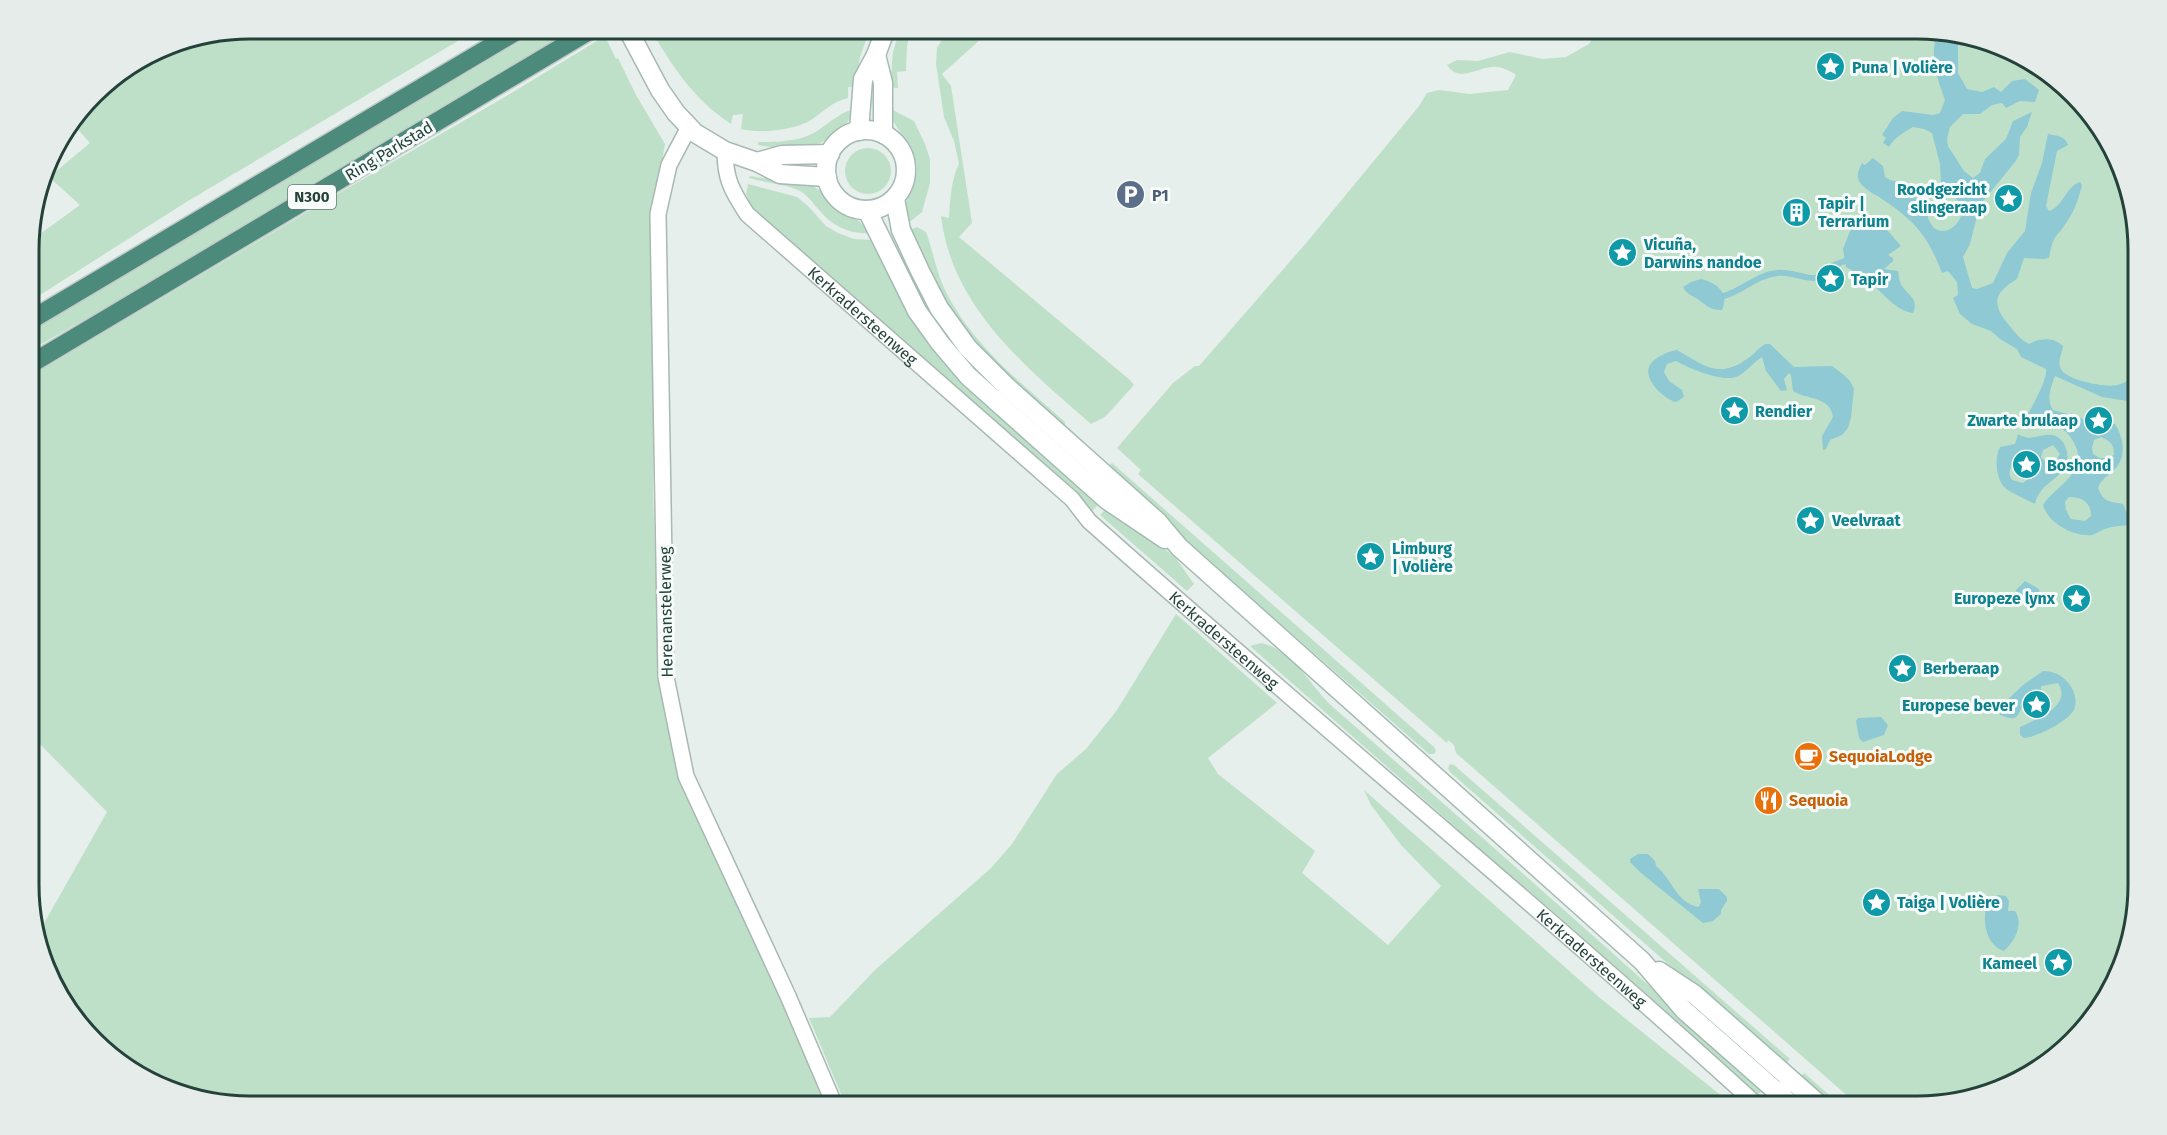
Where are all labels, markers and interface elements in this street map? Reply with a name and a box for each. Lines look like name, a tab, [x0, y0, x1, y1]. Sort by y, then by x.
place icon: Puna | Volière	[1815, 51, 1847, 83]
place label: Puna | Volière	[1852, 58, 1953, 77]
street label: Ring Parkstad	[342, 117, 436, 185]
parking icon: P1	[1115, 179, 1147, 211]
place label: Roodgezicht slingeraap	[1897, 180, 1988, 217]
place icon: Roodgezicht slingeraap	[1992, 182, 2024, 214]
road number: N300	[288, 185, 336, 209]
place label: P1	[1152, 186, 1169, 205]
place label: Tapir | Terrarium	[1818, 194, 1889, 231]
building icon: Tapir | Terrarium	[1781, 196, 1813, 228]
place label: Vicuña, Darwins nandoe	[1643, 235, 1762, 272]
place icon: Vicuña, Darwins nandoe	[1607, 237, 1639, 269]
street label: Kerkradersteenweg	[804, 262, 922, 369]
place icon: Tapir	[1814, 263, 1846, 295]
place label: Tapir	[1851, 270, 1889, 289]
place icon: Rendier	[1718, 395, 1750, 427]
place label: Rendier	[1755, 402, 1813, 421]
place icon: Zwarte brulaap	[2083, 404, 2115, 436]
place label: Zwarte brulaap	[1967, 411, 2078, 430]
place icon: Boshond	[2010, 449, 2042, 481]
place label: Boshond	[2047, 456, 2111, 475]
place icon: Veelvraat	[1795, 504, 1827, 536]
place label: Veelvraat	[1831, 511, 1901, 530]
place label: Limburg | Volière	[1392, 539, 1453, 576]
place icon: Limburg | Volière	[1355, 541, 1387, 573]
street label: Herenanstelerweg	[655, 546, 677, 678]
place icon: Europeze lynx	[2060, 582, 2092, 614]
street label: Kerkradersteenweg	[1165, 587, 1284, 693]
place label: Europeze lynx	[1954, 589, 2056, 608]
place icon: Berberaap	[1886, 652, 1918, 684]
place label: Berberaap	[1923, 659, 1999, 678]
place icon: Europese bever	[2020, 689, 2052, 721]
place label: Europese bever	[1902, 696, 2016, 715]
cafe icon: SequoiaLodge	[1792, 740, 1824, 772]
place label: SequoiaLodge	[1829, 747, 1933, 766]
restaurant icon: Sequoia	[1752, 784, 1784, 816]
place label: Sequoia	[1789, 791, 1849, 810]
place icon: Taiga | Volière	[1860, 886, 1892, 918]
place label: Taiga | Volière	[1897, 893, 2000, 912]
street label: Kerkradersteenweg	[1533, 905, 1651, 1011]
place icon: Kameel	[2042, 947, 2074, 979]
place label: Kameel	[1982, 954, 2037, 973]

